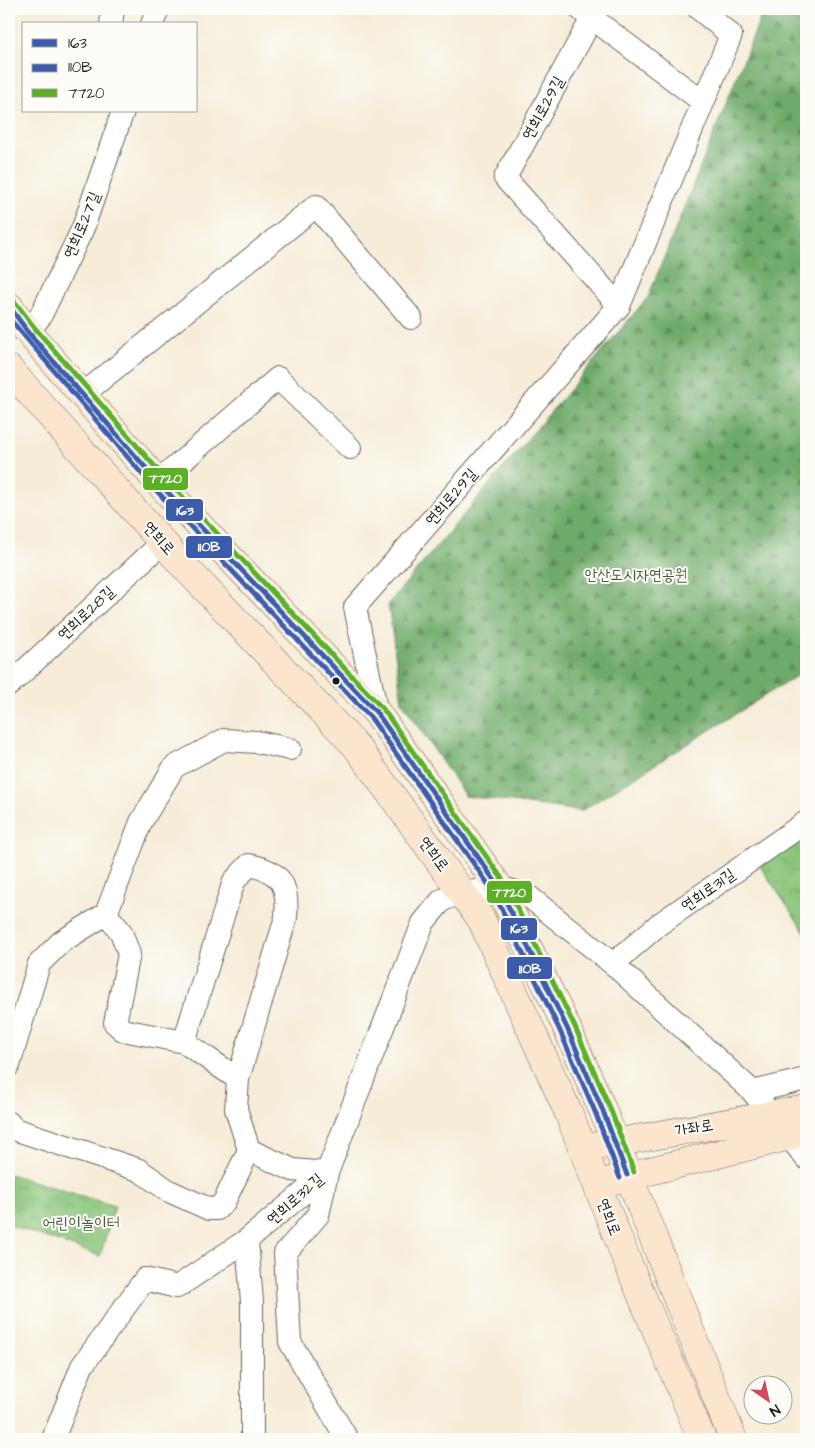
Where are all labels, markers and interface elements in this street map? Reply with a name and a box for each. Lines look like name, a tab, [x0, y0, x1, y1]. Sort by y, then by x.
legend	[22, 22, 198, 112]
text: 163	[68, 33, 87, 54]
text: 110B	[68, 57, 92, 78]
street label: 연희로29길	[516, 72, 570, 144]
text: 7720	[68, 83, 105, 104]
street label: 연희로27길	[58, 188, 106, 262]
street label: 연희로29길	[420, 463, 482, 531]
line badge: 7720	[142, 467, 189, 491]
text: 7720	[147, 469, 182, 489]
line badge: 163	[165, 498, 204, 522]
text: 163	[176, 501, 195, 521]
street label: 연희로	[138, 516, 180, 560]
line badge: 110B	[185, 535, 233, 559]
text: 110B	[198, 537, 220, 557]
park label: 안산도시자연공원	[585, 564, 688, 586]
street label: 연희로28길	[53, 581, 120, 645]
unlabelled marker	[331, 676, 341, 686]
street label: 연희로	[414, 832, 454, 876]
street label: 연희로31길	[676, 863, 740, 917]
line badge: 7720	[486, 880, 533, 904]
text: 7720	[491, 883, 526, 903]
line badge: 163	[500, 917, 538, 941]
text: 163	[510, 919, 529, 939]
line badge: 110B	[506, 956, 553, 980]
text: 110B	[519, 959, 541, 979]
street label: 가좌로	[673, 1114, 715, 1142]
street label: 연희로32길	[262, 1168, 328, 1230]
street label: 연희로	[592, 1195, 626, 1239]
park label: 어린이놀이터	[42, 1212, 120, 1234]
north arrow	[742, 1376, 792, 1426]
text: N	[765, 1399, 784, 1421]

